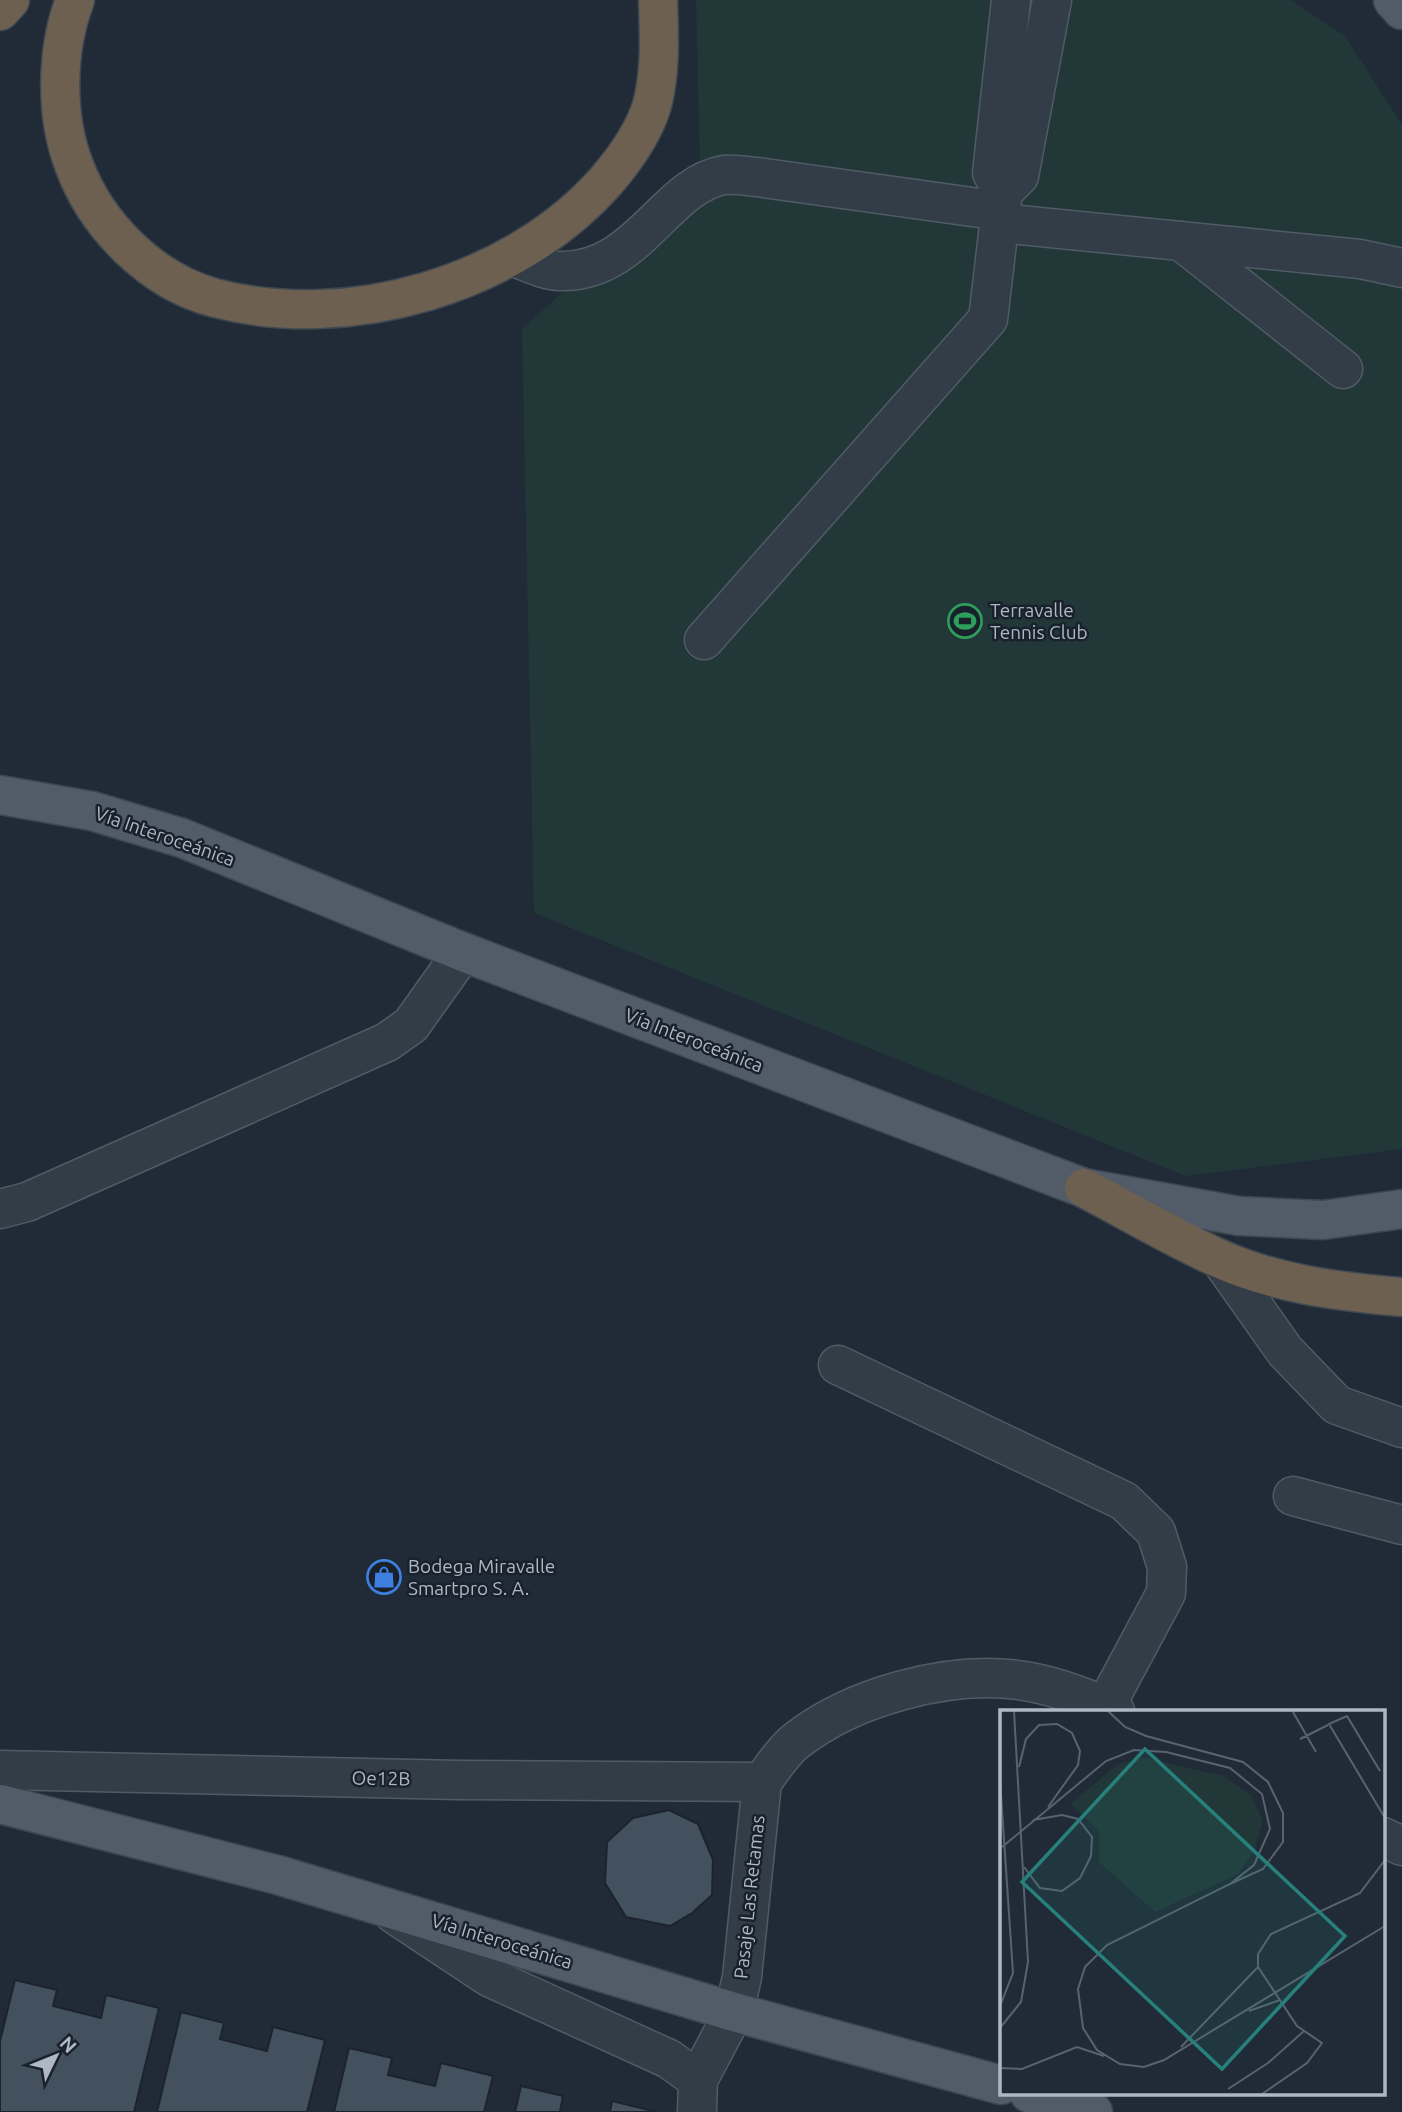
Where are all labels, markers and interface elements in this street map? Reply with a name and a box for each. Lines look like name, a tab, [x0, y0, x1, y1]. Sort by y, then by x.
place label: Terravalle Tennis Club	[990, 599, 1088, 643]
sports icon: Terravalle Tennis Club	[946, 602, 984, 640]
street label: Vía Interoceánica	[92, 802, 238, 870]
street label: Vía Interoceánica	[622, 1003, 766, 1077]
place label: Bodega Miravalle Smartpro S. A.	[408, 1555, 555, 1599]
shop icon: Bodega Miravalle Smartpro S. A.	[365, 1558, 403, 1596]
inset map	[1000, 1710, 1384, 2094]
street label: Oe12B	[351, 1766, 411, 1790]
street label: Pasaje Las Retamas	[729, 1814, 769, 1980]
street label: Vía Interoceánica	[429, 1909, 575, 1973]
north arrow	[21, 2021, 91, 2091]
text: N	[56, 2032, 81, 2057]

